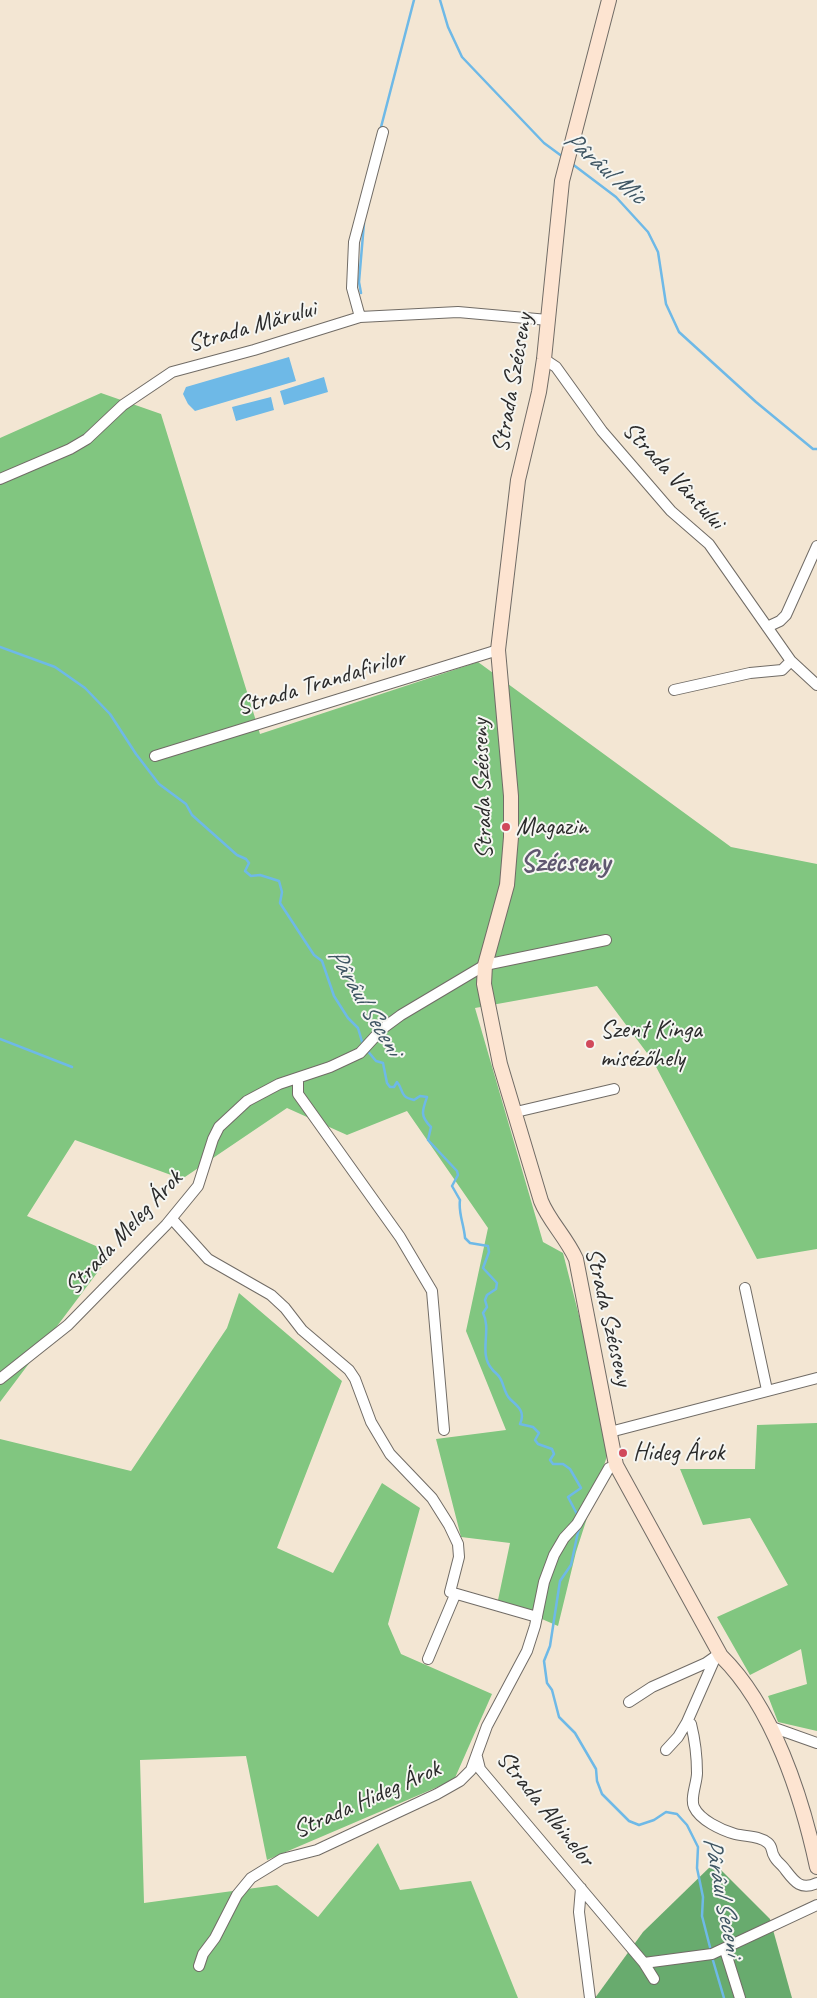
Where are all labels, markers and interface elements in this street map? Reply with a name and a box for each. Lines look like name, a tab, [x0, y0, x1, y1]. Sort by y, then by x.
water label: Pârâul Mic	[557, 125, 651, 211]
street label: Strada Mărului	[184, 294, 320, 360]
street label: Strada Szécseny	[486, 311, 540, 455]
street label: Strada Vântului	[615, 416, 731, 536]
street label: Strada Trandafirilor	[233, 643, 409, 723]
street label: Strada Szécseny	[466, 718, 500, 860]
place label: Magazin	[516, 812, 588, 842]
marker: Magazin	[500, 821, 512, 833]
district label: Szécseny	[520, 845, 610, 881]
water label: Pârâul Seceni	[320, 943, 408, 1061]
place label: Szent Kinga misézőhely	[600, 1015, 702, 1074]
marker: Szent Kinga misézőhely	[584, 1038, 596, 1050]
street label: Strada Meleg Árok	[59, 1164, 189, 1302]
street label: Strada Szécseny	[578, 1245, 638, 1389]
place label: Hideg Árok	[633, 1438, 724, 1468]
marker: Hideg Árok	[617, 1447, 629, 1459]
street label: Strada Albinelor	[489, 1745, 601, 1873]
street label: Strada Hideg Árok	[289, 1754, 445, 1846]
water label: Pârâul Seceni	[695, 1834, 749, 1958]

